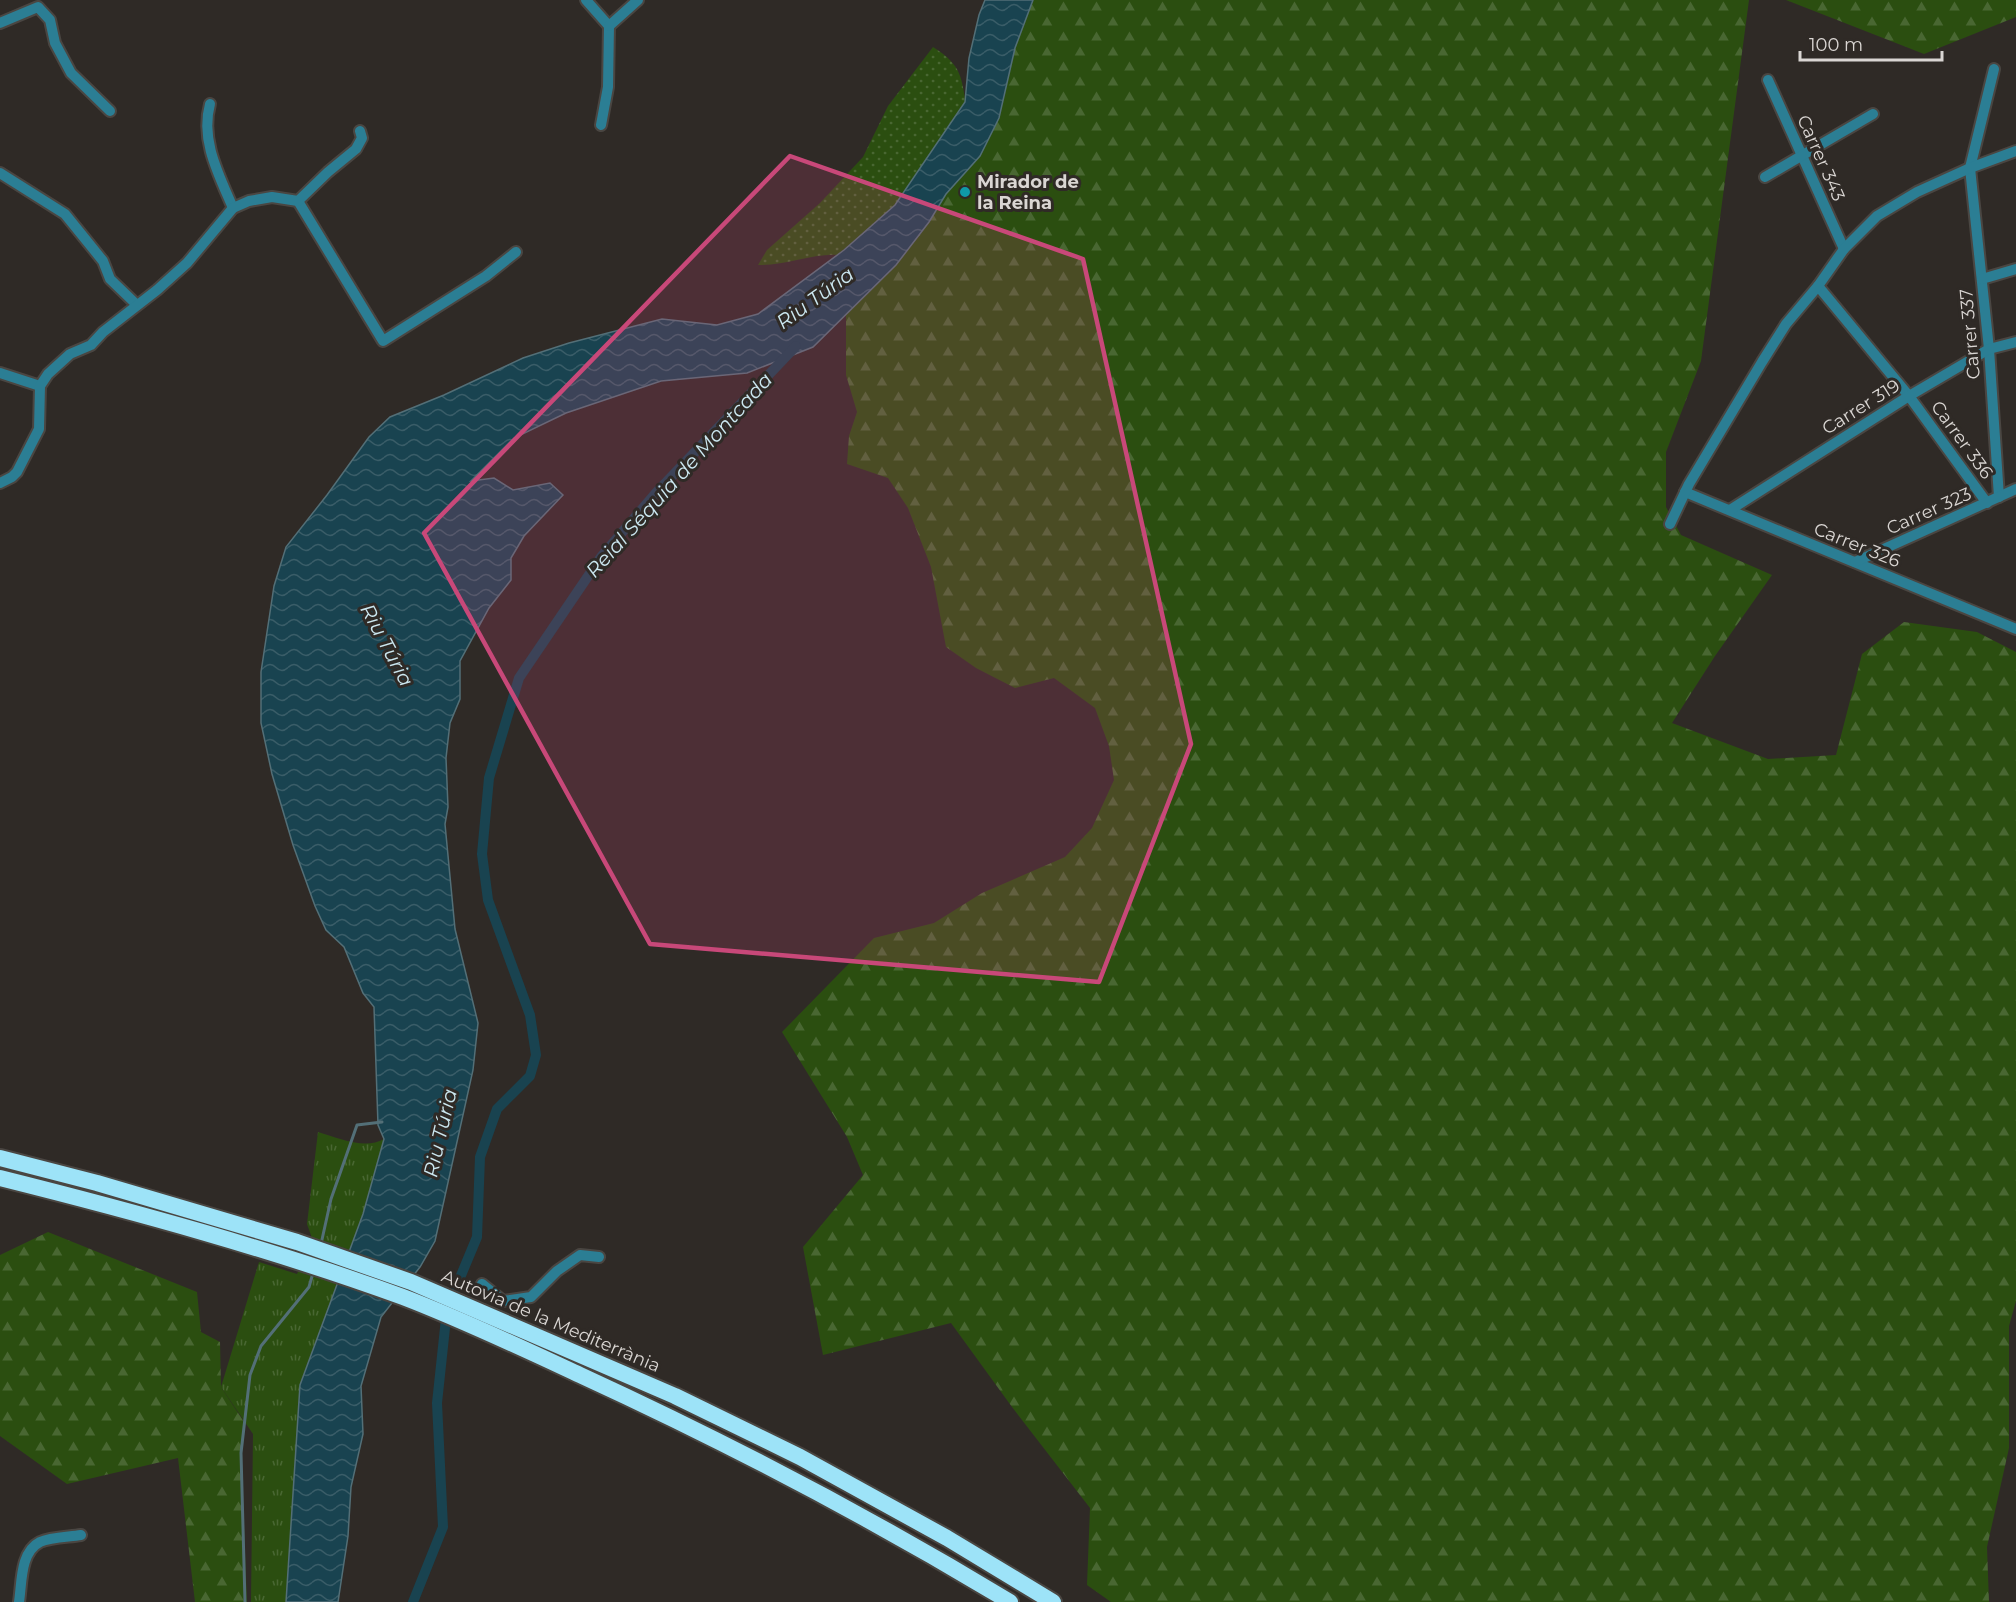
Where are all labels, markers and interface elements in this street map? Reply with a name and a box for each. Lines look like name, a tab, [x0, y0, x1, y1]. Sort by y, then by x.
scale bar	[1800, 24, 1942, 62]
text: 100 m	[1809, 34, 1863, 56]
street label: Carrer 343	[1792, 111, 1850, 205]
place label: Mirador de la Reina	[977, 171, 1079, 214]
marker: Mirador de la Reina	[958, 185, 972, 199]
water label: Riu Túria	[772, 262, 858, 334]
street label: Carrer 337	[1955, 288, 1985, 380]
water label: Reial Séquia de Montcada	[581, 368, 777, 582]
street label: Carrer 319	[1818, 374, 1904, 440]
street label: Carrer 336	[1926, 397, 1998, 483]
street label: Carrer 323	[1883, 483, 1975, 539]
street label: Carrer 326	[1811, 518, 1903, 572]
water label: Riu Túria	[355, 600, 419, 690]
water label: Riu Túria	[418, 1086, 462, 1180]
street label: Autovia de la Mediterrània	[438, 1265, 664, 1377]

